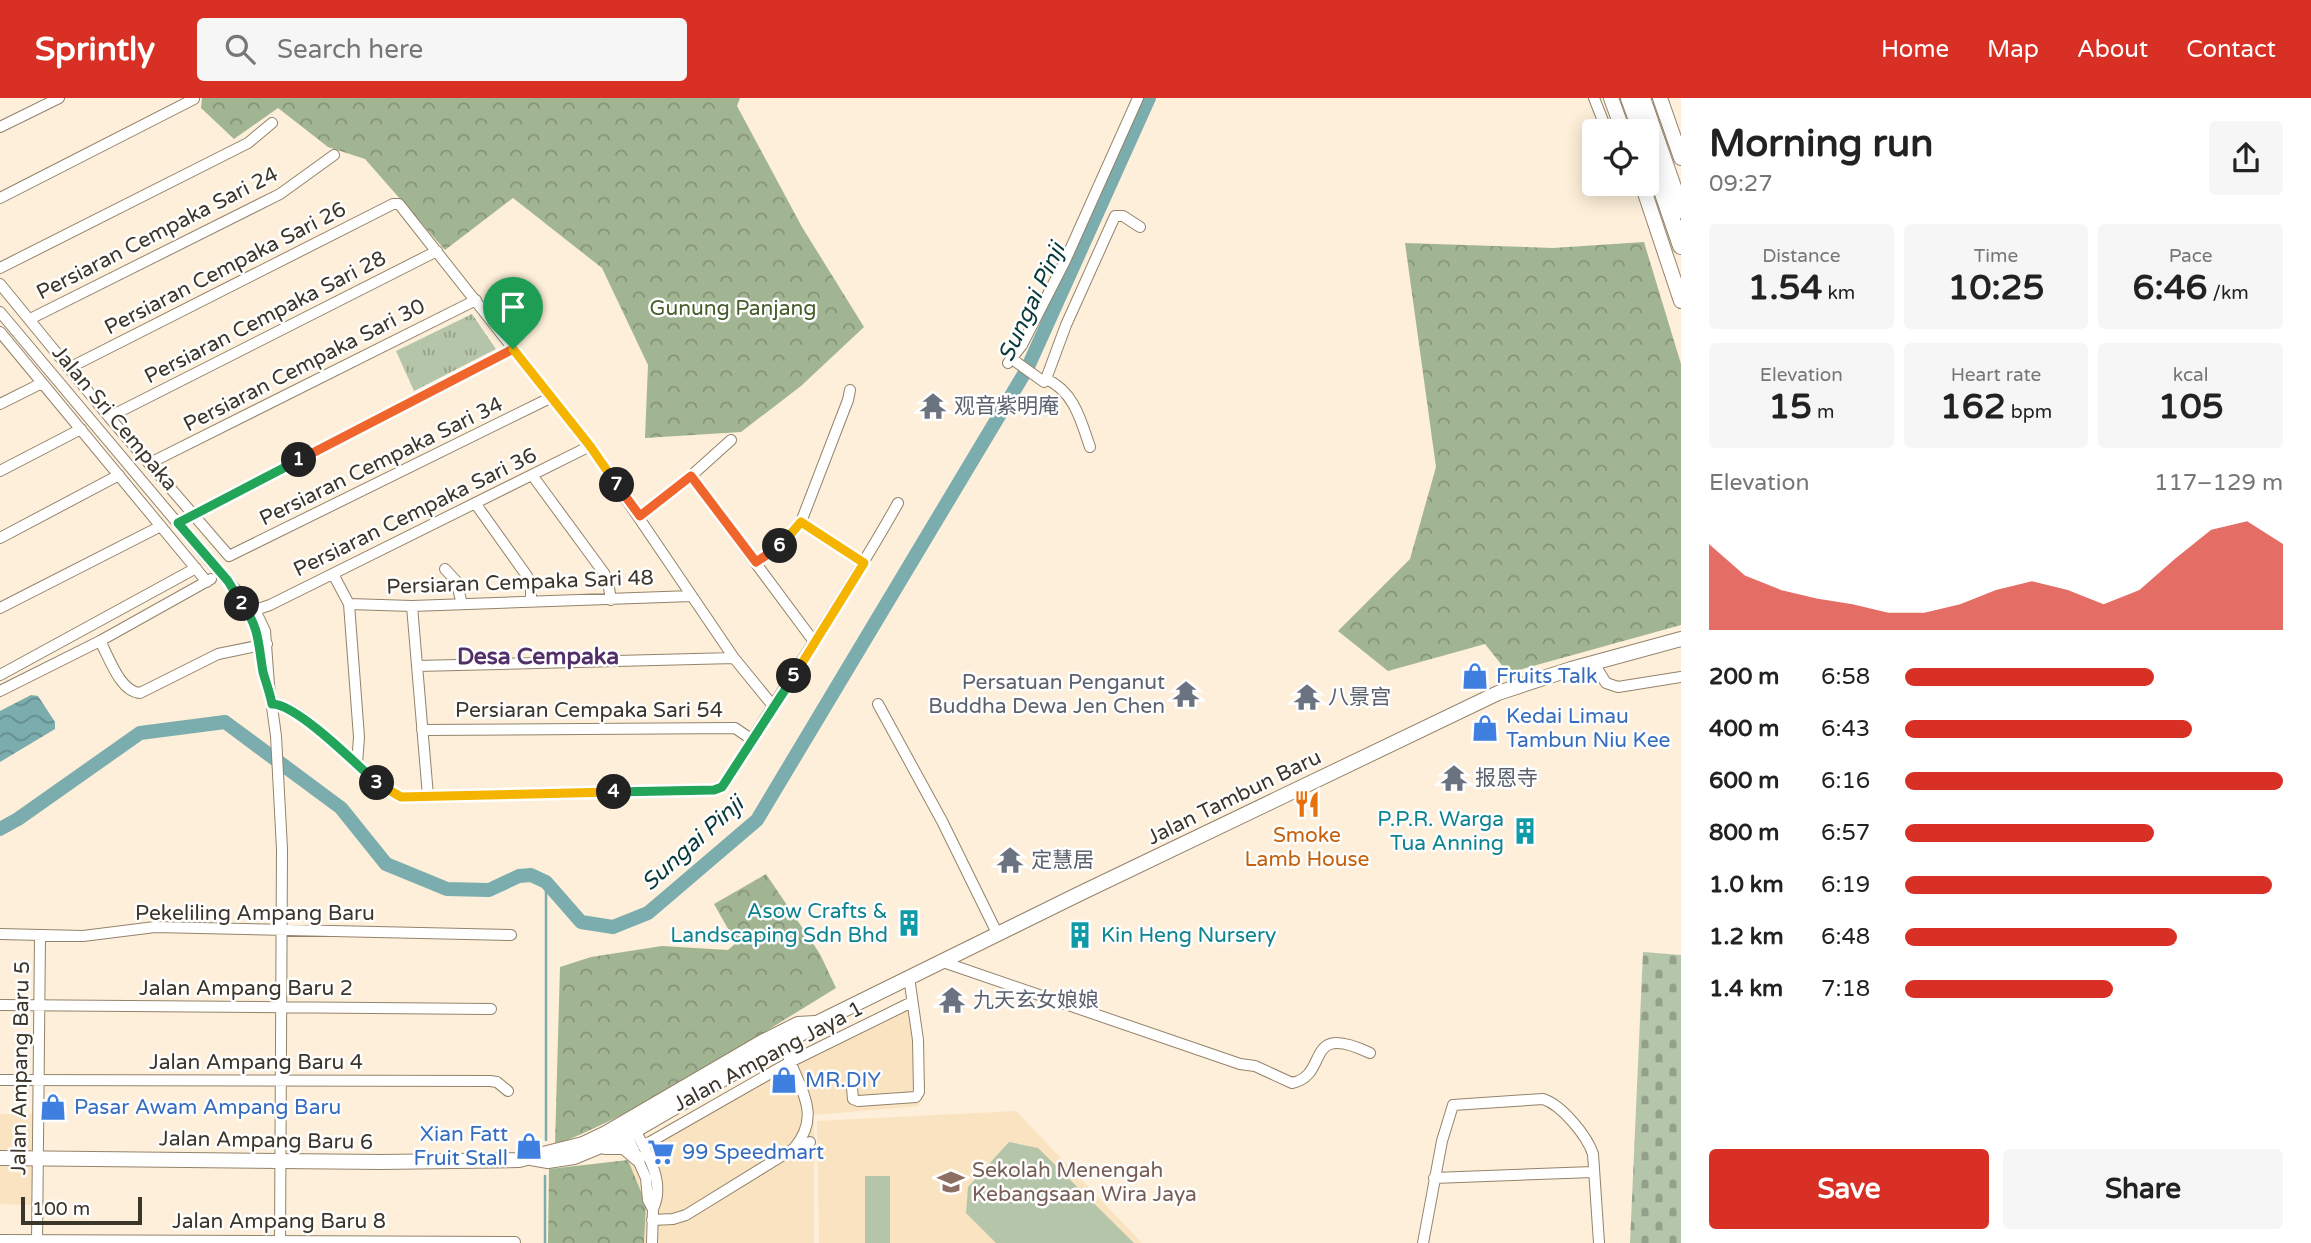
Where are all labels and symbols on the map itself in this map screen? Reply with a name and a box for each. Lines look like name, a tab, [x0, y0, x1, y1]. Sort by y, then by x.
street label: Persiaran Cempaka Sari 24	[32, 162, 282, 305]
street label: Persiaran Cempaka Sari 26	[100, 197, 350, 340]
water label: Sungai Pinji	[992, 236, 1073, 366]
street label: Persiaran Cempaka Sari 28	[140, 246, 390, 389]
pin	[483, 277, 543, 349]
street label: Persiaran Cempaka Sari 30	[179, 294, 429, 437]
park label: Gunung Panjang	[649, 296, 817, 321]
street label: Jalan Sri Cempaka	[47, 341, 183, 496]
temple icon: 观音紫明庵	[918, 391, 948, 421]
street label: Persiaran Cempaka Sari 34	[255, 392, 507, 531]
place label: 观音紫明庵	[954, 394, 1059, 419]
pin: 1	[282, 442, 316, 478]
street label: Persiaran Cempaka Sari 36	[289, 443, 541, 582]
pin: 7	[600, 468, 634, 502]
pin: 6	[762, 528, 798, 564]
street label: Persiaran Cempaka Sari 48	[386, 565, 654, 600]
pin: 2	[224, 587, 260, 622]
district label: Desa Cempaka	[457, 643, 619, 671]
pin: 5	[776, 658, 812, 694]
shop icon: Fruits Talk	[1460, 661, 1490, 691]
place label: Fruits Talk	[1496, 664, 1597, 689]
place label: Persatuan Penganut Buddha Dewa Jen Chen	[928, 670, 1165, 719]
temple icon: Persatuan Penganut Buddha Dewa Jen Chen	[1171, 679, 1201, 709]
temple icon: 八景宫	[1292, 682, 1322, 712]
place label: 八景宫	[1328, 685, 1391, 710]
street label: Persiaran Cempaka Sari 54	[455, 698, 723, 723]
place label: Kedai Limau Tambun Niu Kee	[1506, 704, 1671, 753]
shop icon: Kedai Limau Tambun Niu Kee	[1470, 713, 1500, 743]
street label: Jalan Tambun Baru	[1143, 744, 1325, 850]
temple icon: 报恩寺	[1439, 763, 1469, 793]
pin: 3	[360, 766, 394, 800]
place label: 报恩寺	[1475, 766, 1538, 791]
pin: 4	[596, 774, 632, 810]
water label: Sungai Pinji	[636, 788, 752, 897]
restaurant icon: Smoke Lamb House	[1292, 789, 1322, 819]
place label: P.P.R. Warga Tua Anning	[1377, 807, 1504, 856]
building icon: P.P.R. Warga Tua Anning	[1510, 816, 1540, 846]
place label: Smoke Lamb House	[1245, 823, 1370, 872]
temple icon: 定慧居	[995, 845, 1025, 875]
place label: 定慧居	[1031, 848, 1094, 873]
place label: Asow Crafts & Landscaping Sdn Bhd	[670, 899, 888, 948]
street label: Pekeliling Ampang Baru	[135, 901, 375, 926]
building icon: Asow Crafts & Landscaping Sdn Bhd	[894, 908, 924, 938]
building icon: Kin Heng Nursery	[1065, 920, 1095, 950]
place label: Kin Heng Nursery	[1101, 923, 1276, 948]
street label: Jalan Ampang Baru 5	[6, 961, 35, 1175]
street label: Jalan Ampang Baru 2	[139, 976, 353, 1001]
temple icon: 九天玄女娘娘	[937, 985, 967, 1015]
place label: 九天玄女娘娘	[973, 988, 1099, 1013]
street label: Jalan Ampang Jaya 1	[669, 996, 867, 1117]
street label: Jalan Ampang Baru 4	[149, 1050, 363, 1075]
shop icon: MR.DIY	[769, 1065, 799, 1095]
place label: MR.DIY	[805, 1068, 881, 1093]
shop icon: Pasar Awam Ampang Baru	[38, 1092, 68, 1122]
place label: Pasar Awam Ampang Baru	[74, 1095, 341, 1120]
place label: Xian Fatt Fruit Stall	[414, 1122, 508, 1171]
street label: Jalan Ampang Baru 6	[159, 1126, 373, 1155]
shop icon: Xian Fatt Fruit Stall	[514, 1131, 544, 1161]
supermarket icon: 99 Speedmart	[646, 1137, 676, 1167]
place label: 99 Speedmart	[682, 1140, 824, 1165]
place label: Sekolah Menengah Kebangsaan Wira Jaya	[972, 1158, 1197, 1207]
school or university icon: Sekolah Menengah Kebangsaan Wira Jaya	[936, 1167, 966, 1197]
scale bar	[21, 1194, 142, 1226]
street label: Jalan Ampang Baru 8	[172, 1209, 386, 1234]

